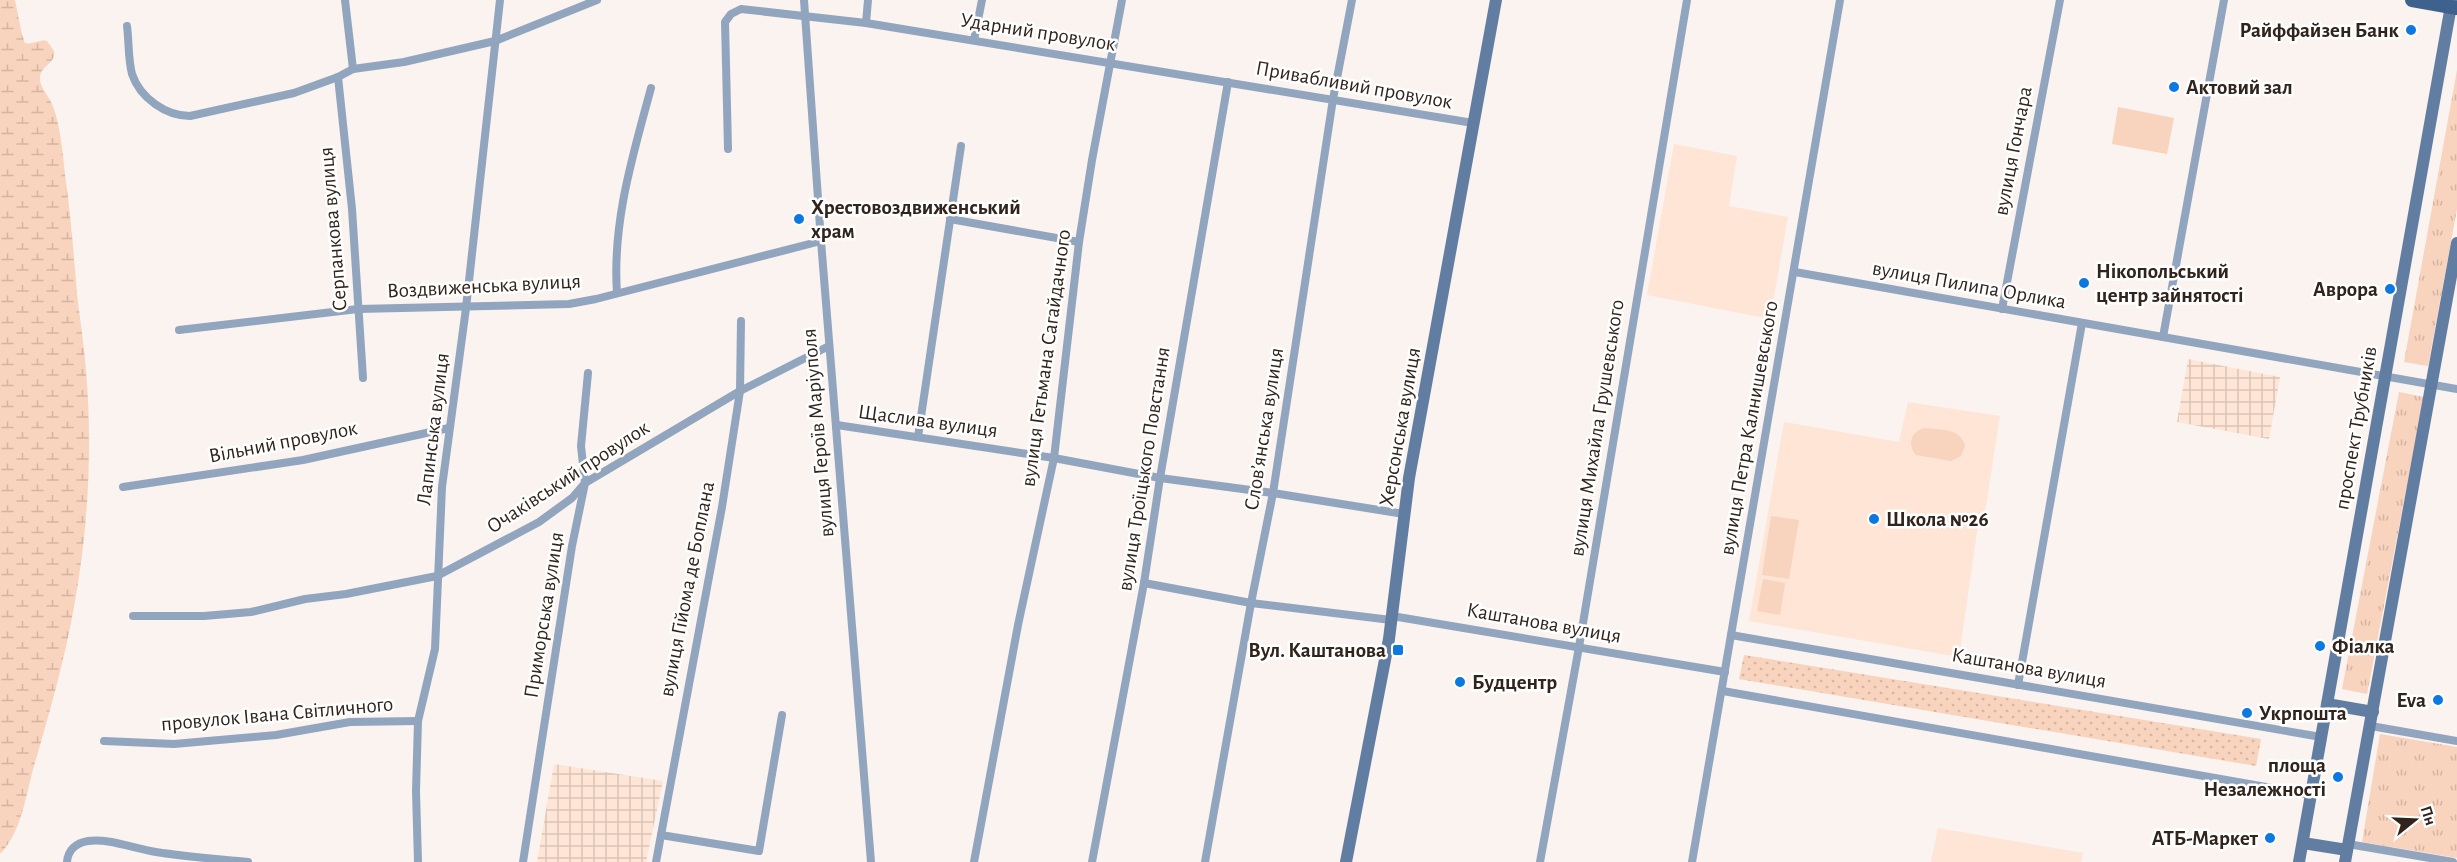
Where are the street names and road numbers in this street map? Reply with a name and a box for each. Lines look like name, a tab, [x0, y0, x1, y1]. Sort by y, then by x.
street label: Ударний провулок	[959, 9, 1118, 55]
street label: Привабливий провулок	[1254, 57, 1454, 113]
street label: вулиця Гончара	[1990, 84, 2036, 217]
street label: Серпанкова вулиця	[315, 146, 351, 312]
street label: вулиця Гетьмана Сагайдачного	[1018, 228, 1074, 488]
street label: вулиця Пилипа Орлика	[1870, 258, 2068, 312]
street label: Воздвиженська вулиця	[386, 270, 582, 302]
street label: вулиця Михайла Грушевського	[1566, 298, 1628, 558]
street label: вулиця Петра Калнишевського	[1716, 299, 1782, 557]
street label: вулиця Героїв Маріуполя	[798, 328, 838, 538]
street label: вулиця Троїцького Повстання	[1114, 345, 1174, 593]
street label: проспект Трубників	[2331, 345, 2381, 511]
street label: Словʼянська вулиця	[1241, 346, 1287, 512]
street label: Херсонська вулиця	[1376, 346, 1424, 508]
street label: Лапинська вулиця	[413, 352, 453, 506]
street label: Щаслива вулиця	[857, 401, 999, 441]
street label: Вільний провулок	[207, 417, 359, 467]
street label: Очаківський провулок	[483, 417, 653, 537]
street label: вулиця Гійома де Боплана	[656, 479, 718, 698]
street label: Приморська вулиця	[520, 530, 568, 700]
street label: Каштанова вулиця	[1465, 599, 1623, 647]
street label: Каштанова вулиця	[1950, 644, 2108, 692]
street label: провулок Івана Світличного	[160, 693, 394, 735]

